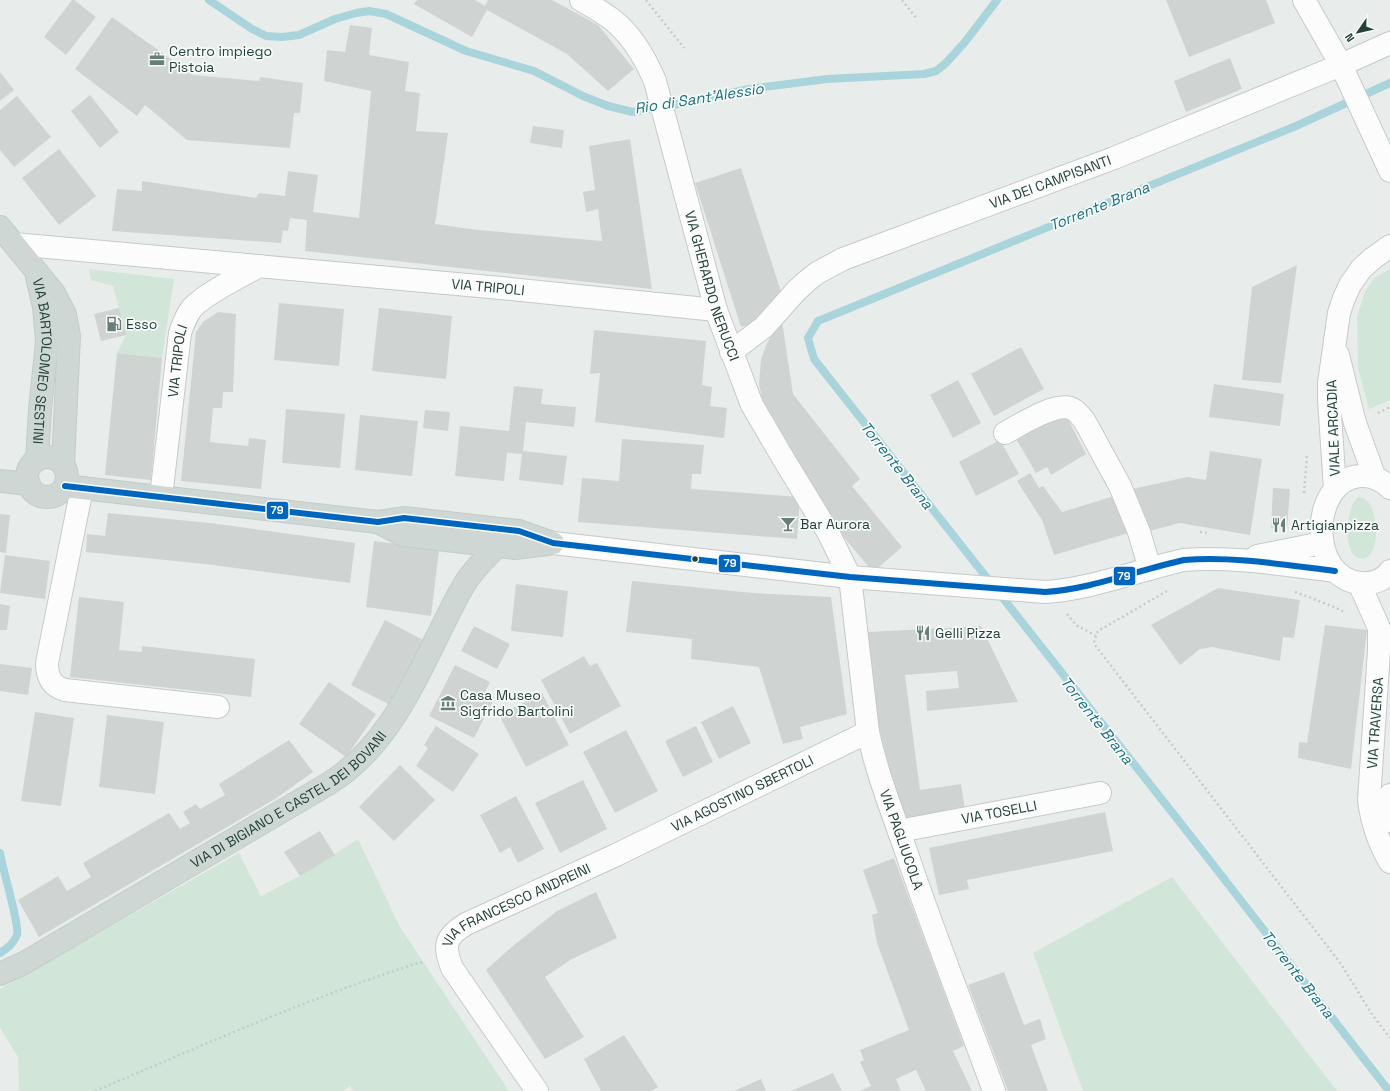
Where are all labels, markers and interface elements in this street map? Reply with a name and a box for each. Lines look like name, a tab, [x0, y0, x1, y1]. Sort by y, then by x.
north arrow	[1338, 12, 1378, 52]
text: N	[1342, 31, 1358, 45]
place label: Centro impiego Pistoia	[169, 42, 272, 76]
office icon: Centro impiego Pistoia	[148, 50, 166, 68]
water label: Rio di Sant'Alessio	[633, 78, 766, 118]
street label: VIA DEI CAMPISANTI	[987, 151, 1114, 213]
water label: Torrente Brana	[1046, 177, 1152, 235]
street label: VIA GHERARDO NERUCCI	[681, 209, 743, 363]
street label: VIA TRIPOLI	[451, 275, 525, 299]
street label: VIA BARTOLOMEO SESTINI	[29, 276, 56, 445]
fuel station icon: Esso	[105, 315, 123, 333]
place label: Esso	[126, 315, 157, 333]
street label: VIA TRIPOLI	[164, 322, 191, 398]
street label: VIALE ARCADIA	[1322, 379, 1344, 477]
water label: Torrente Brana	[857, 417, 938, 513]
line badge: 79	[266, 501, 289, 520]
text: 79	[271, 503, 284, 517]
bar icon: Bar Aurora	[779, 515, 797, 533]
place label: Bar Aurora	[800, 515, 870, 533]
restaurant icon: Artigianpizza	[1270, 516, 1288, 534]
place label: Artigianpizza	[1291, 516, 1379, 534]
unlabelled marker	[690, 554, 700, 564]
line badge: 79	[718, 554, 741, 573]
text: 79	[724, 556, 737, 570]
line badge: 79	[1113, 566, 1136, 586]
text: 79	[1118, 569, 1131, 583]
restaurant icon: Gelli Pizza	[914, 624, 932, 642]
place label: Gelli Pizza	[935, 624, 1001, 642]
water label: Torrente Brana	[1057, 672, 1138, 768]
street label: VIA TRAVERSA	[1363, 676, 1387, 769]
place label: Casa Museo Sigfrido Bartolini	[460, 686, 573, 720]
museum icon: Casa Museo Sigfrido Bartolini	[439, 694, 457, 712]
street label: VIA DI BIGIANO E CASTEL DEI BOVANI	[187, 727, 390, 872]
street label: VIA AGOSTINO SBERTOLI	[668, 751, 816, 836]
street label: VIA PAGLIUCOLA	[876, 787, 928, 892]
street label: VIA TOSELLI	[960, 796, 1038, 828]
street label: VIA FRANCESCO ANDREINI	[438, 859, 593, 949]
water label: Torrente Brana	[1258, 926, 1339, 1022]

